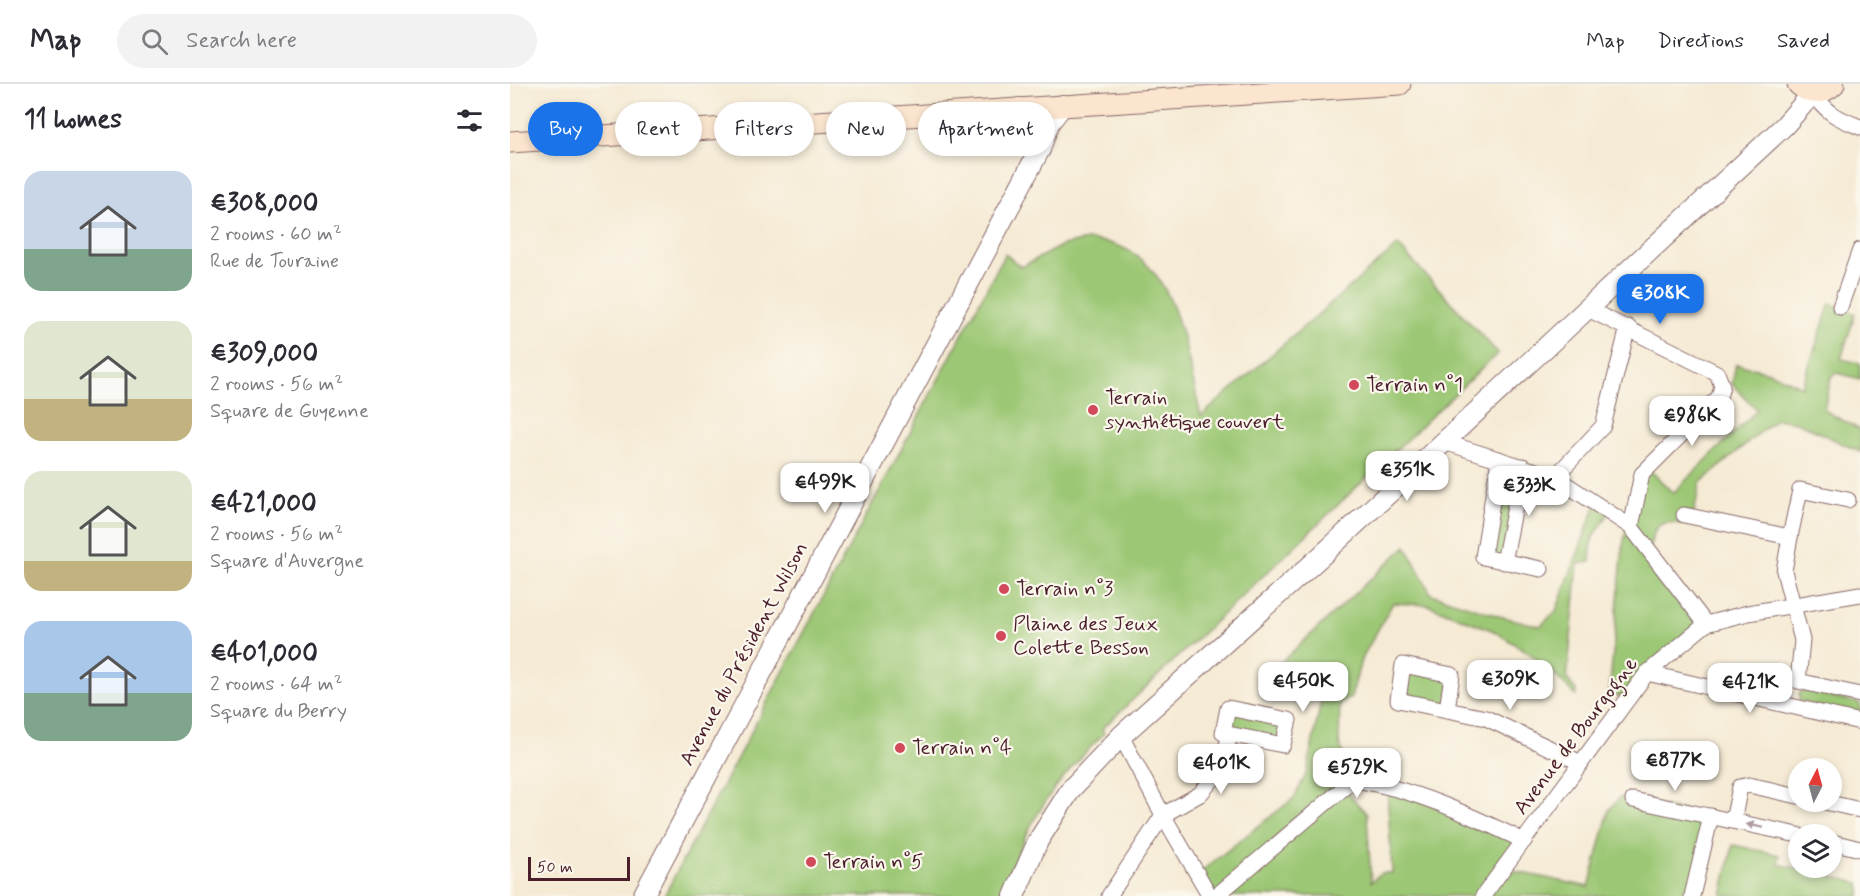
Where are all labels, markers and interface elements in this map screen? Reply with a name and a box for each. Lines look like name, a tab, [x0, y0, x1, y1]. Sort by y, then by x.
search box	[117, 14, 537, 68]
text: Map	[30, 23, 81, 60]
icon: search	[138, 25, 171, 58]
text: Search here	[186, 27, 297, 55]
text: Map	[1586, 27, 1625, 55]
text: Directions	[1658, 27, 1744, 55]
text: Saved	[1777, 27, 1830, 55]
chip: Buy	[528, 102, 603, 156]
chip: Rent	[615, 102, 702, 156]
chip: Filters	[714, 102, 814, 156]
chip: New	[826, 102, 906, 156]
chip: Apartment	[918, 102, 1055, 156]
text: 11 homes	[24, 103, 122, 137]
icon: filters	[453, 104, 486, 137]
text: €308,000	[210, 187, 318, 221]
icon: home	[72, 195, 144, 267]
text: 2 rooms · 60 m²	[210, 221, 342, 248]
text: Rue de Touraine	[210, 248, 339, 275]
pin: €308K	[1618, 274, 1702, 325]
text: €308K	[1631, 280, 1689, 307]
text: €309,000	[210, 337, 318, 371]
icon: home	[72, 345, 144, 417]
text: 2 rooms · 56 m²	[210, 371, 343, 398]
place label: Terrain n°1	[1366, 371, 1463, 399]
marker: Terrain n°1	[1347, 378, 1361, 392]
place label: Terrain synthétique couvert	[1105, 384, 1285, 436]
pin: €986K	[1650, 396, 1734, 447]
text: Square de Guyenne	[210, 398, 369, 425]
text: €986K	[1663, 402, 1721, 429]
marker: Terrain synthétique couvert	[1086, 403, 1100, 417]
pin: €351K	[1365, 451, 1449, 502]
text: €351K	[1380, 457, 1434, 484]
pin: €499K	[783, 463, 867, 514]
pin: €333K	[1487, 466, 1571, 517]
text: €499K	[794, 469, 856, 496]
text: €333K	[1503, 472, 1555, 499]
text: €421,000	[210, 487, 317, 521]
icon: home	[72, 495, 144, 567]
text: 2 rooms · 56 m²	[210, 521, 343, 548]
street label: Avenue du Président Wilson	[673, 537, 815, 771]
text: Square d'Auvergne	[210, 548, 364, 575]
place label: Terrain n°3	[1016, 575, 1114, 603]
marker: Terrain n°3	[997, 582, 1011, 596]
place label: Plaine des Jeux Colette Besson	[1013, 610, 1158, 662]
marker: Plaine des Jeux Colette Besson	[994, 629, 1008, 643]
text: €401,000	[210, 637, 318, 671]
icon: home	[72, 645, 144, 717]
street label: Avenue de Bourgogne	[1507, 651, 1646, 822]
pin: €309K	[1468, 660, 1552, 711]
pin: €450K	[1261, 662, 1345, 713]
pin: €421K	[1708, 663, 1792, 714]
text: €309K	[1481, 666, 1539, 693]
text: €450K	[1272, 668, 1334, 695]
text: €421K	[1721, 669, 1779, 696]
text: 2 rooms · 64 m²	[210, 671, 343, 698]
text: Square du Berry	[210, 698, 347, 725]
place label: Terrain n°4	[912, 734, 1012, 762]
marker: Terrain n°4	[893, 741, 907, 755]
pin: €877K	[1633, 741, 1717, 792]
pin: €401K	[1179, 744, 1263, 795]
text: €877K	[1645, 747, 1705, 774]
pin: €529K	[1315, 748, 1399, 799]
text: €401K	[1192, 750, 1250, 777]
text: €529K	[1327, 754, 1387, 781]
north arrow	[1788, 758, 1842, 812]
map controls	[1788, 758, 1842, 878]
one-way arrow	[1746, 820, 1764, 830]
button: layers	[1788, 824, 1842, 878]
place label: Terrain n°5	[823, 848, 923, 876]
scale bar	[528, 854, 630, 882]
marker: Terrain n°5	[804, 855, 818, 869]
text: 50 m	[537, 857, 573, 878]

